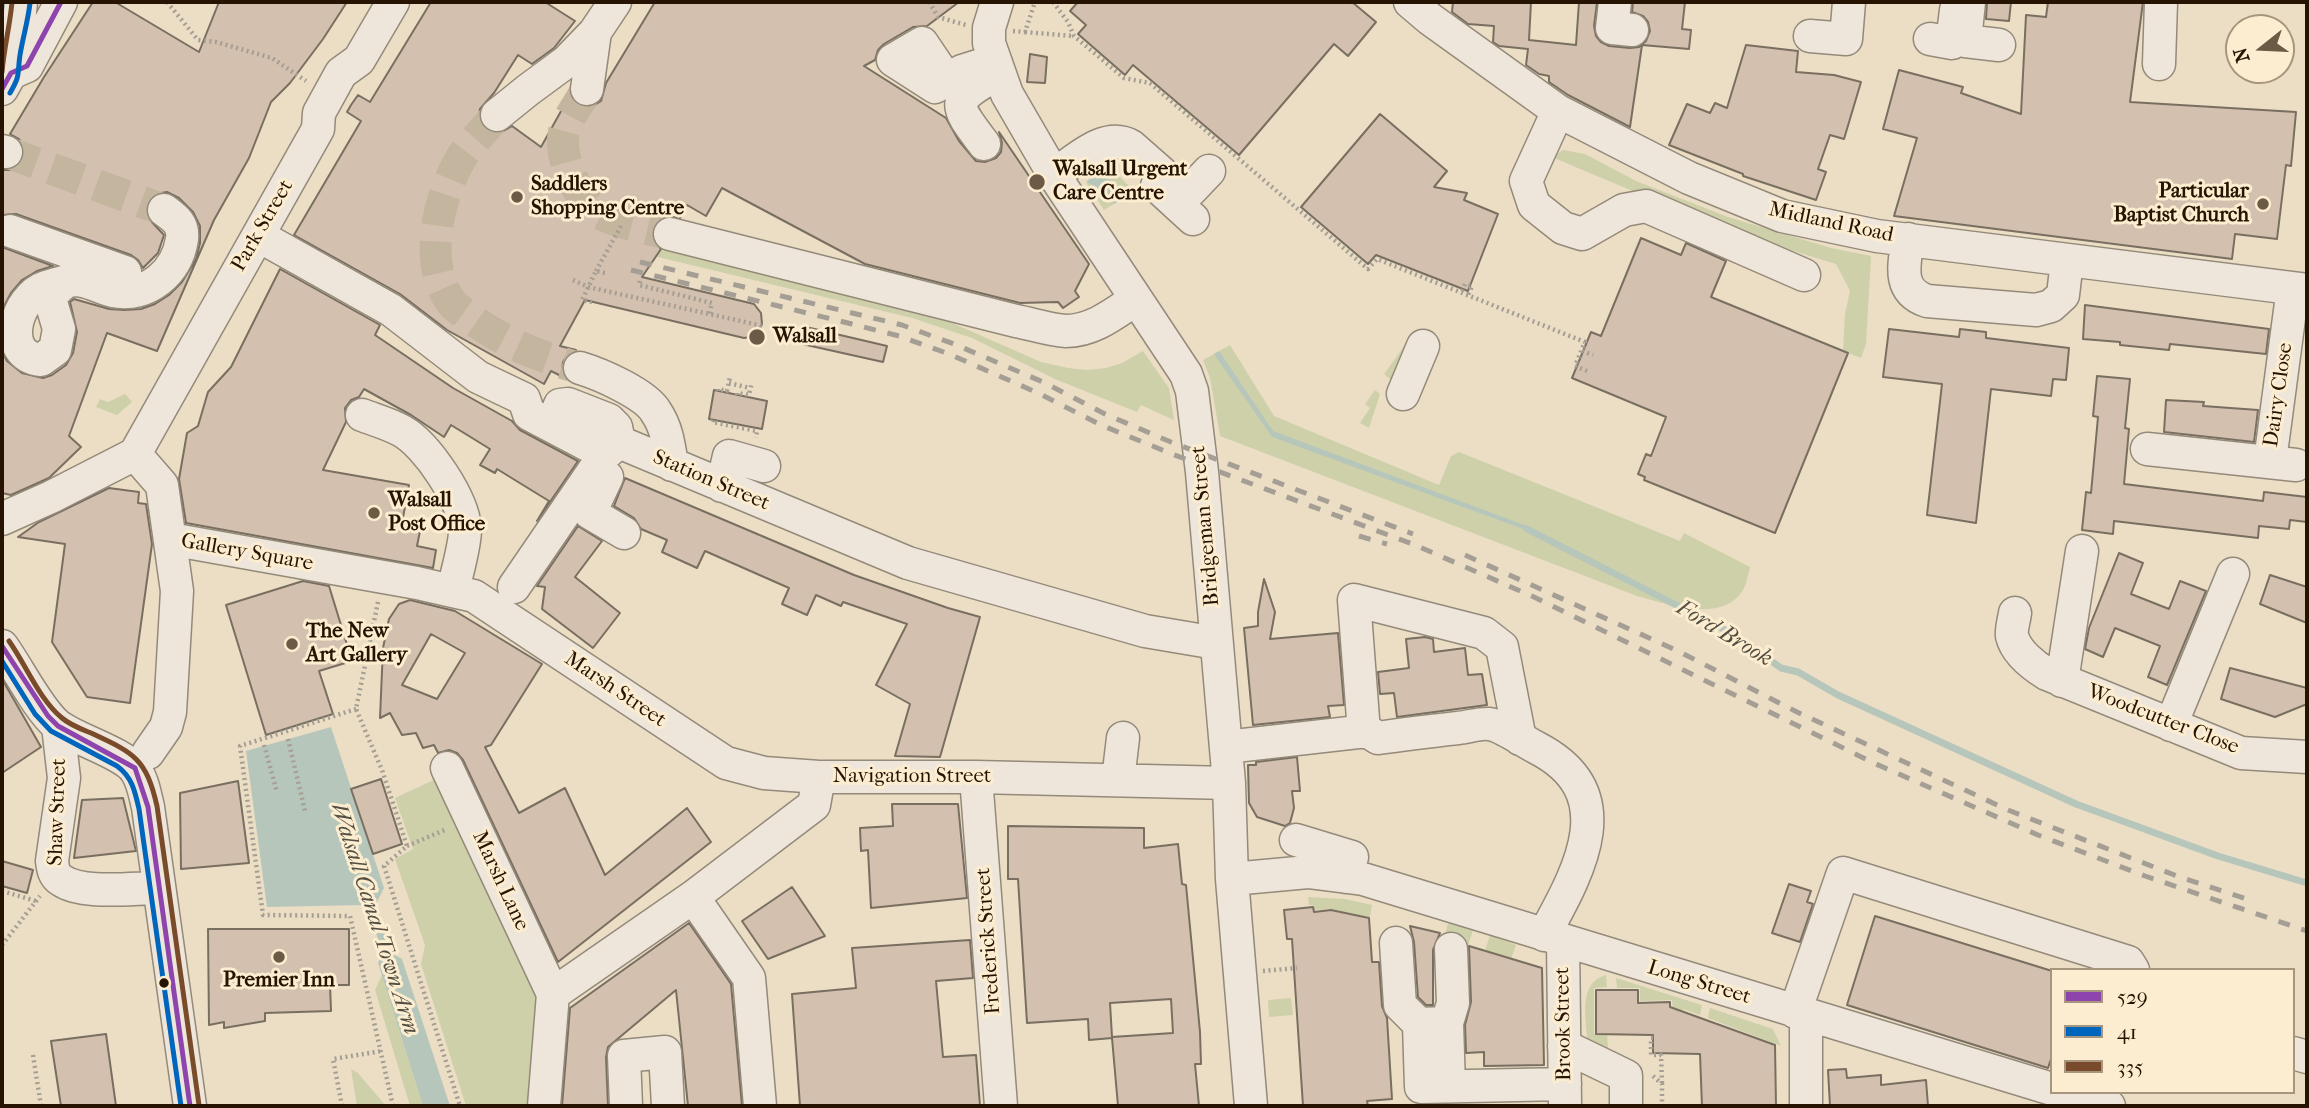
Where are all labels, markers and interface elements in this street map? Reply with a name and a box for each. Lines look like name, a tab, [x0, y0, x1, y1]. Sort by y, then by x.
north arrow	[2225, 14, 2295, 84]
text: N	[2229, 45, 2255, 65]
place label: Walsall Urgent Care Centre	[1053, 157, 1188, 207]
place label: Saddlers Shopping Centre	[531, 172, 684, 222]
marker: Walsall Urgent Care Centre	[1027, 172, 1047, 192]
street label: Park Street	[227, 176, 299, 276]
place label: Particular Baptist Church	[2113, 179, 2249, 229]
marker: Saddlers Shopping Centre	[509, 189, 525, 205]
marker: Particular Baptist Church	[2255, 196, 2271, 212]
street label: Midland Road	[1766, 197, 1896, 249]
place label: Walsall	[773, 324, 837, 350]
marker: Walsall	[747, 327, 767, 347]
street label: Dairy Close	[2259, 341, 2299, 449]
street label: Station Street	[649, 445, 773, 517]
street label: Bridgeman Street	[1186, 445, 1226, 607]
place label: Walsall Post Office	[388, 488, 485, 538]
marker: Walsall Post Office	[366, 505, 382, 521]
street label: Gallery Square	[179, 529, 315, 577]
water label: Ford Brook	[1671, 595, 1777, 673]
place label: The New Art Gallery	[306, 619, 407, 669]
marker: The New Art Gallery	[284, 636, 300, 652]
street label: Marsh Street	[559, 647, 671, 733]
street label: Woodcutter Close	[2084, 679, 2242, 761]
street label: Shaw Street	[44, 758, 72, 866]
street label: Navigation Street	[833, 764, 991, 790]
water label: Walsall Canal Town Arm	[324, 800, 424, 1038]
street label: Marsh Lane	[466, 827, 534, 935]
street label: Frederick Street	[971, 867, 1007, 1015]
marker: Premier Inn	[271, 949, 287, 965]
street label: Long Street	[1644, 955, 1754, 1011]
street label: Brook Street	[1550, 967, 1578, 1081]
place label: Premier Inn	[223, 968, 335, 994]
legend	[2050, 968, 2295, 1094]
unlabelled marker	[157, 976, 171, 990]
text: 529	[2117, 985, 2148, 1009]
text: 41	[2117, 1020, 2137, 1044]
text: 335	[2117, 1055, 2143, 1079]

